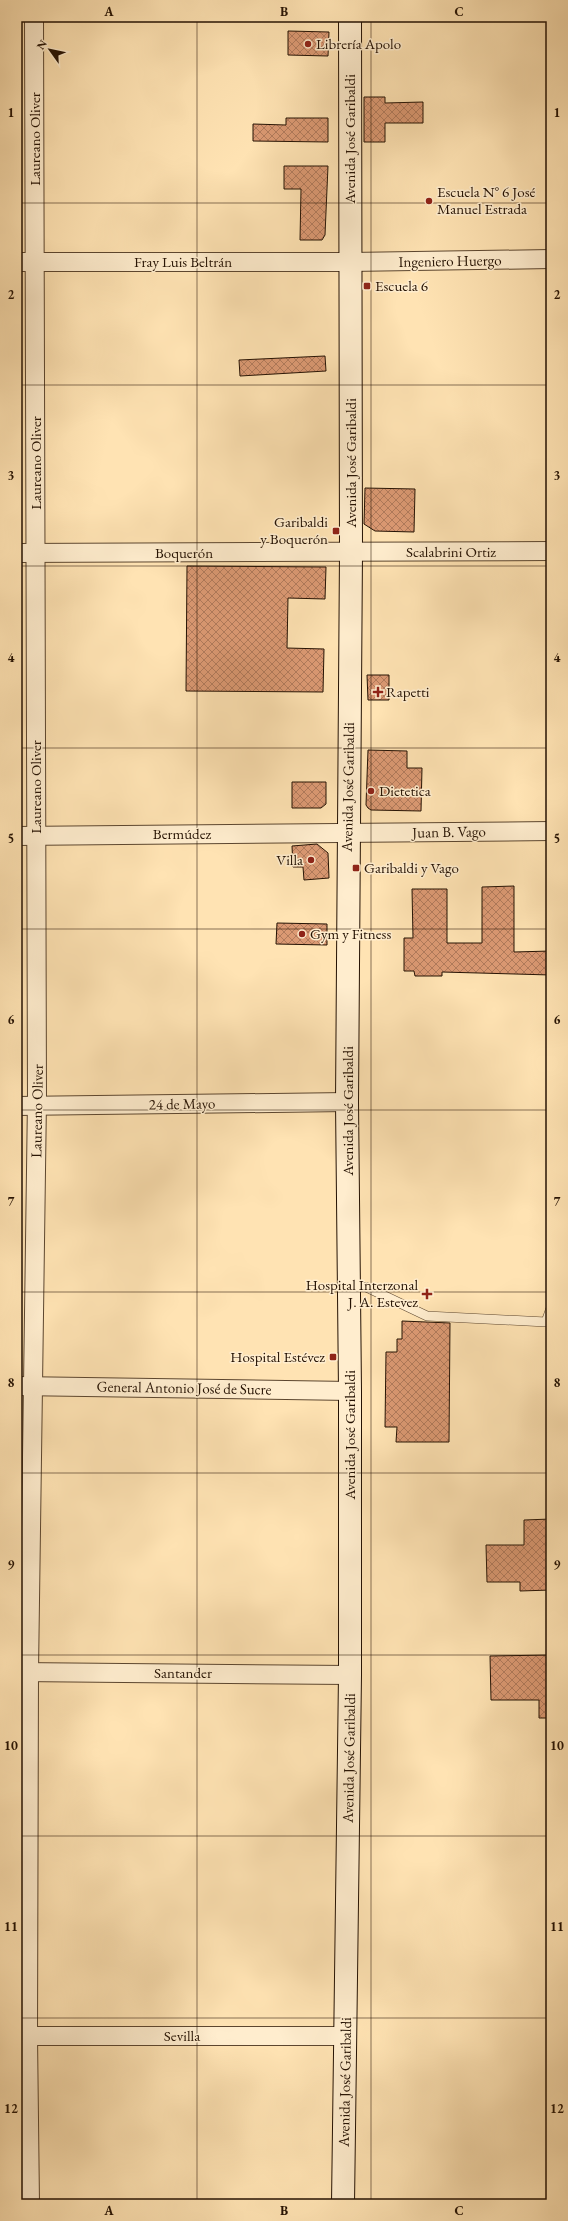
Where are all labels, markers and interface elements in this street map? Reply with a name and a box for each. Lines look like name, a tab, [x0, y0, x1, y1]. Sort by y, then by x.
text: A	[103, 3, 114, 20]
text: B	[280, 3, 288, 20]
text: C	[454, 3, 464, 20]
north arrow	[30, 30, 70, 70]
place label: Librería Apolo	[316, 34, 401, 53]
text: N	[33, 37, 50, 52]
marker: Librería Apolo	[303, 39, 313, 49]
street label: Avenida José Garibaldi	[340, 74, 359, 205]
street label: Laureano Oliver	[25, 92, 44, 186]
text: 1	[8, 104, 15, 121]
text: 1	[554, 104, 561, 121]
place label: Escuela N° 6 José Manuel Estrada	[437, 182, 536, 218]
marker: Escuela N° 6 José Manuel Estrada	[424, 196, 434, 206]
street label: Ingeniero Huergo	[398, 250, 502, 271]
street label: Fray Luis Beltrán	[134, 252, 232, 271]
place label: Escuela 6	[375, 276, 428, 295]
marker: Escuela 6	[362, 281, 372, 291]
text: 2	[8, 286, 15, 303]
text: 2	[554, 286, 561, 303]
street label: Avenida José Garibaldi	[341, 398, 360, 529]
street label: Laureano Oliver	[26, 416, 45, 510]
text: 3	[8, 467, 15, 484]
text: 3	[554, 467, 561, 484]
place label: Garibaldi y Boquerón	[260, 512, 328, 548]
marker: Garibaldi y Boquerón	[331, 526, 341, 536]
street label: Scalabrini Ortiz	[406, 542, 496, 561]
street label: Boquerón	[155, 543, 213, 562]
text: 4	[8, 649, 15, 666]
text: 4	[554, 649, 561, 666]
place label: Rapetti	[386, 682, 430, 701]
marker: Rapetti	[373, 687, 383, 697]
street label: Avenida José Garibaldi	[337, 722, 358, 853]
street label: Laureano Oliver	[26, 740, 45, 834]
place label: Dietetica	[379, 781, 431, 800]
marker: Dietetica	[366, 786, 376, 796]
street label: Juan B. Vago	[410, 821, 486, 842]
street label: Bermúdez	[153, 824, 212, 843]
text: 5	[8, 830, 14, 847]
text: 5	[554, 830, 560, 847]
place label: Villa	[276, 850, 303, 869]
marker: Villa	[306, 855, 316, 865]
place label: Garibaldi y Vago	[364, 858, 459, 877]
marker: Garibaldi y Vago	[351, 863, 361, 873]
place label: Gym y Fitness	[310, 924, 391, 943]
marker: Gym y Fitness	[297, 929, 307, 939]
text: 6	[8, 1011, 15, 1028]
text: 6	[554, 1011, 561, 1028]
street label: Avenida José Garibaldi	[338, 1046, 357, 1177]
street label: Laureano Oliver	[26, 1064, 47, 1158]
street label: 24 de Mayo	[149, 1093, 215, 1114]
text: 7	[8, 1193, 15, 1210]
text: 7	[554, 1193, 561, 1210]
place label: Hospital Interzonal J. A. Estevez	[306, 1275, 418, 1311]
marker: Hospital Interzonal J. A. Estevez	[421, 1288, 433, 1300]
place label: Hospital Estévez	[230, 1347, 325, 1366]
marker: Hospital Estévez	[328, 1352, 338, 1362]
street label: Avenida José Garibaldi	[340, 1370, 359, 1501]
text: 8	[8, 1374, 15, 1391]
text: 8	[554, 1374, 561, 1391]
street label: General Antonio José de Sucre	[96, 1376, 272, 1399]
text: 9	[8, 1556, 15, 1573]
text: 9	[554, 1556, 561, 1573]
street label: Santander	[154, 1663, 212, 1682]
street label: Avenida José Garibaldi	[338, 1693, 359, 1824]
text: 10	[4, 1737, 18, 1754]
text: 10	[550, 1737, 564, 1754]
text: 11	[4, 1918, 18, 1935]
text: 11	[550, 1918, 564, 1935]
street label: Avenida José Garibaldi	[334, 2017, 355, 2148]
street label: Sevilla	[164, 2026, 200, 2045]
text: 12	[4, 2100, 18, 2117]
text: 12	[550, 2100, 564, 2117]
text: A	[103, 2202, 114, 2219]
text: B	[280, 2202, 288, 2219]
text: C	[454, 2202, 464, 2219]

